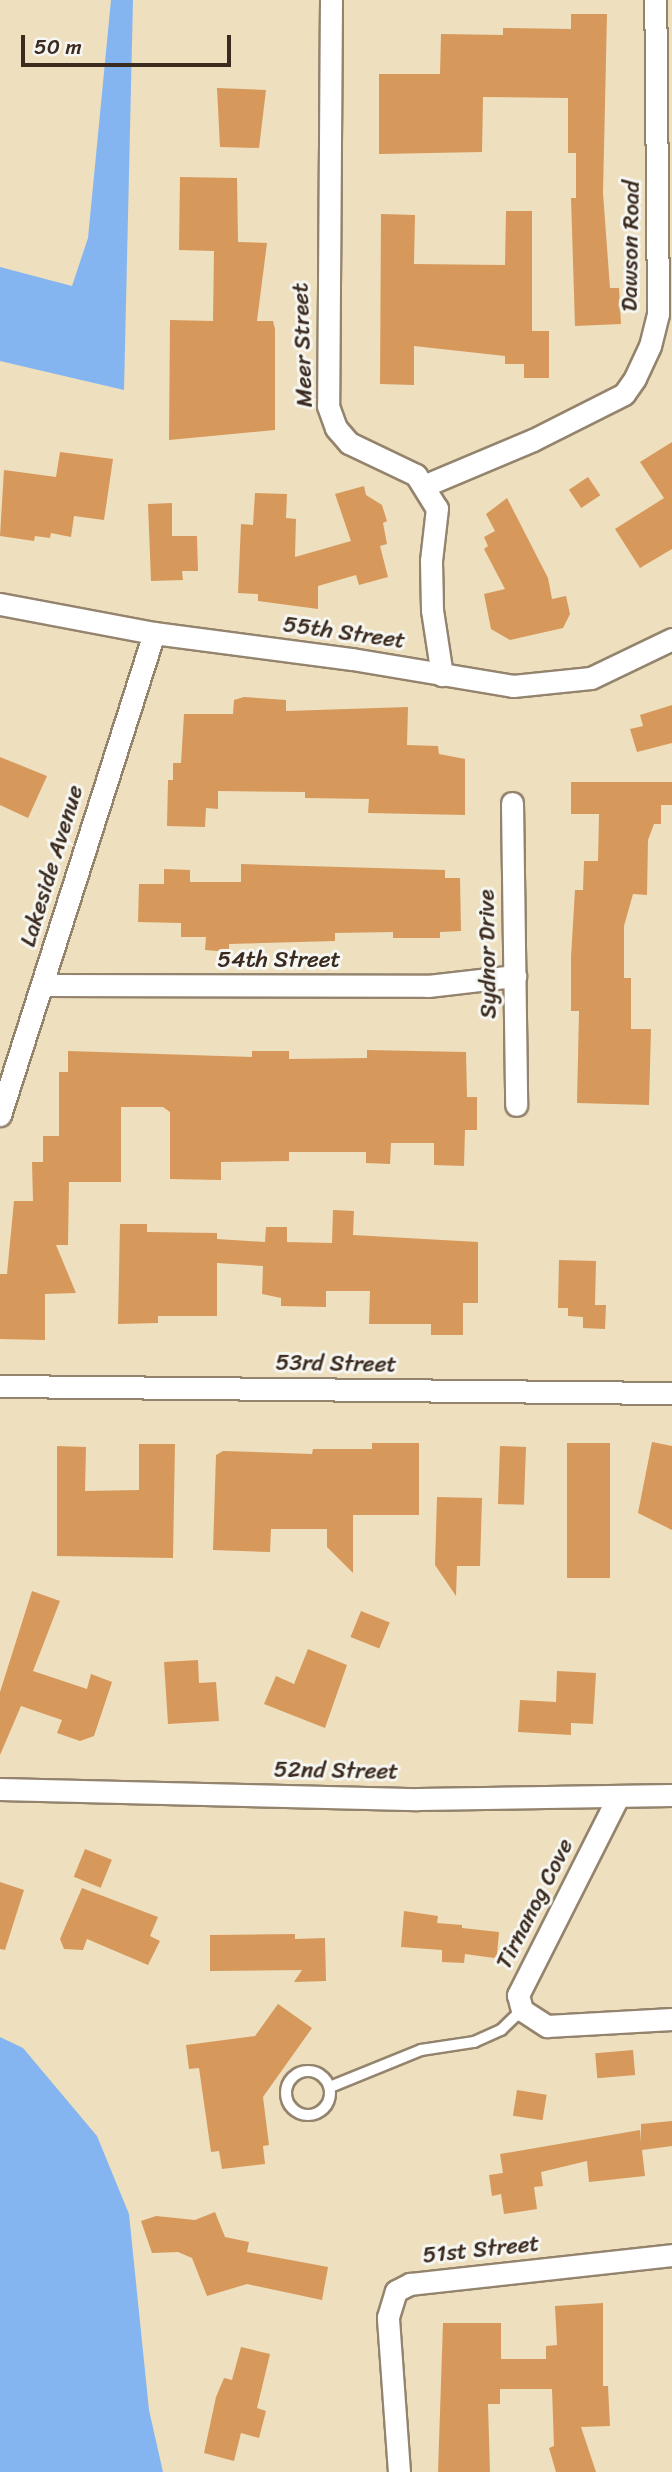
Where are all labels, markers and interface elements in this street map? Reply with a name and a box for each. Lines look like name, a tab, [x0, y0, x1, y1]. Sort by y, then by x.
scale bar	[24, 21, 234, 65]
text: 50 m	[34, 28, 82, 66]
street label: Dawson Road	[616, 180, 646, 312]
street label: Meer Street	[287, 282, 319, 408]
street label: 55th Street	[281, 611, 407, 655]
street label: Lakeside Avenue	[14, 782, 90, 950]
street label: Sydnor Drive	[473, 889, 503, 1019]
street label: 54th Street	[217, 946, 341, 974]
street label: 53rd Street	[275, 1349, 397, 1379]
street label: 52nd Street	[273, 1756, 399, 1786]
street label: Tirnanog Cove	[490, 1834, 580, 1974]
street label: 51st Street	[421, 2230, 541, 2270]

